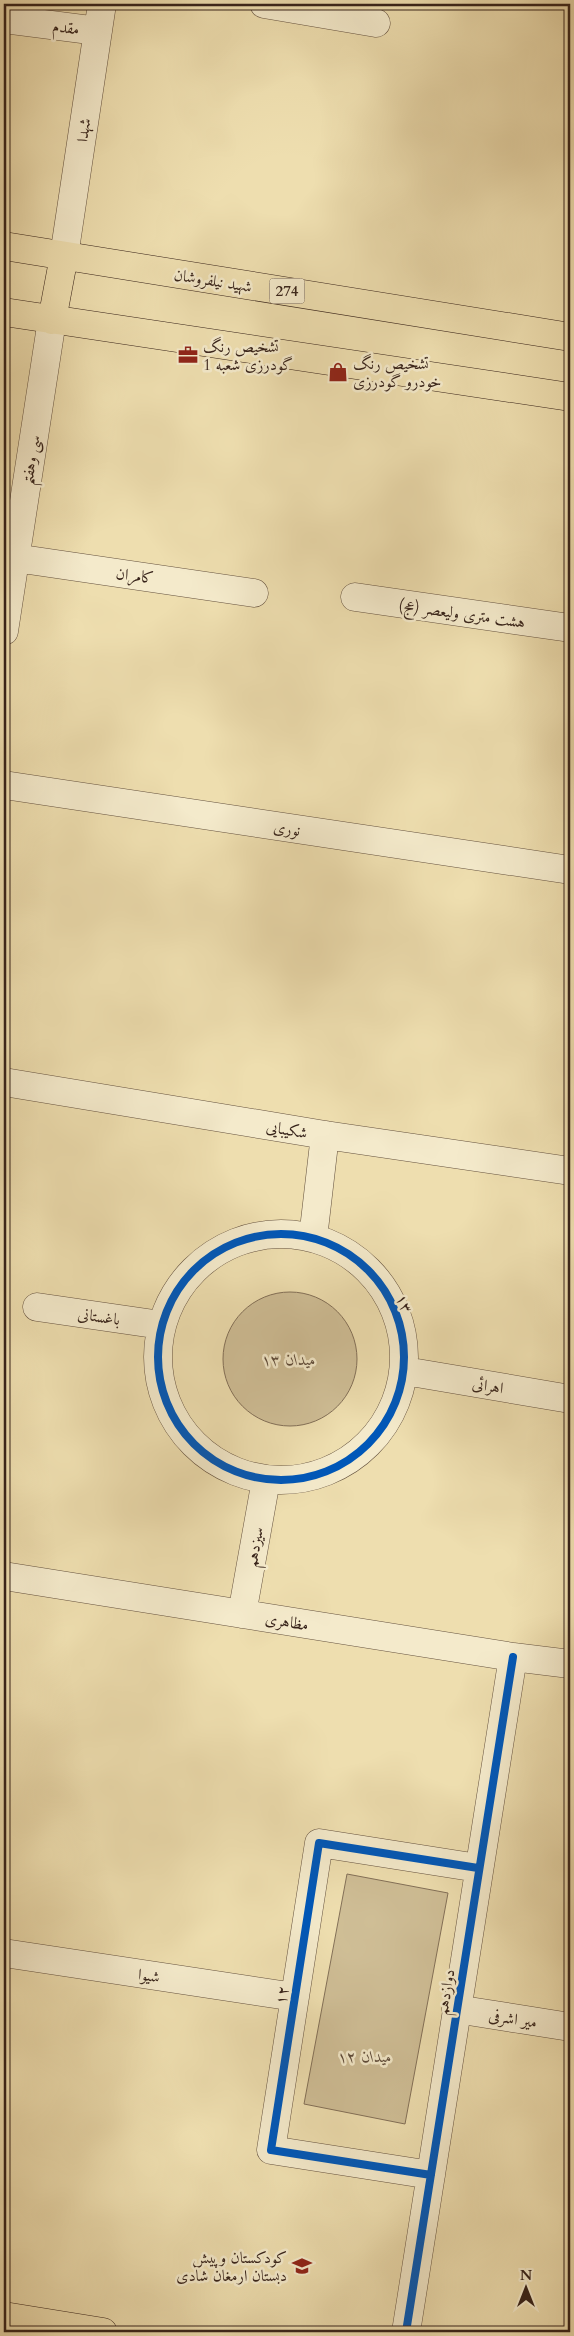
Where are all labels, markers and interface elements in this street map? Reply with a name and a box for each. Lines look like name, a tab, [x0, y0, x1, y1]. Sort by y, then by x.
street label: مقدم	[51, 15, 81, 44]
street label: شهدا	[71, 117, 97, 143]
street label: شهید نیلفروشان	[172, 264, 253, 298]
road number: 274	[270, 278, 304, 304]
place label: تشخیص رنگ گودرزی شعبه 1	[203, 336, 293, 376]
office icon: تشخیص رنگ گودرزی شعبه 1	[177, 344, 199, 366]
place label: تشخیص رنگ خودرو گودرزی	[353, 353, 442, 393]
shop icon: تشخیص رنگ خودرو گودرزی	[327, 361, 349, 383]
street label: سی وهفتم	[16, 434, 51, 487]
street label: کامران	[114, 562, 155, 590]
street label: هشت متری ولیعصر (عج)	[397, 594, 527, 636]
street label: نوری	[272, 816, 302, 842]
street label: شکیبایی	[264, 1116, 309, 1144]
street label: ۱۳	[390, 1290, 418, 1316]
street label: باغستانی	[76, 1303, 122, 1331]
park label: میدان ۱۳	[262, 1349, 316, 1371]
street label: اهرائی	[470, 1372, 505, 1400]
street label: سیزدهم	[241, 1525, 273, 1570]
street label: مظاهری	[264, 1608, 310, 1636]
street label: شیوا	[136, 1963, 161, 1989]
street label: دوازدهم	[432, 1968, 464, 2017]
street label: ۱۲	[270, 1984, 294, 2006]
street label: میر اشرفی	[487, 2004, 539, 2034]
park label: میدان ۱۲	[338, 2046, 392, 2068]
place label: کودکستان وپیش دبستان ارمغان شادی	[176, 2247, 287, 2287]
school or university icon: کودکستان وپیش دبستان ارمغان شادی	[291, 2255, 313, 2277]
north arrow	[502, 2264, 552, 2314]
text: N	[520, 2266, 532, 2285]

